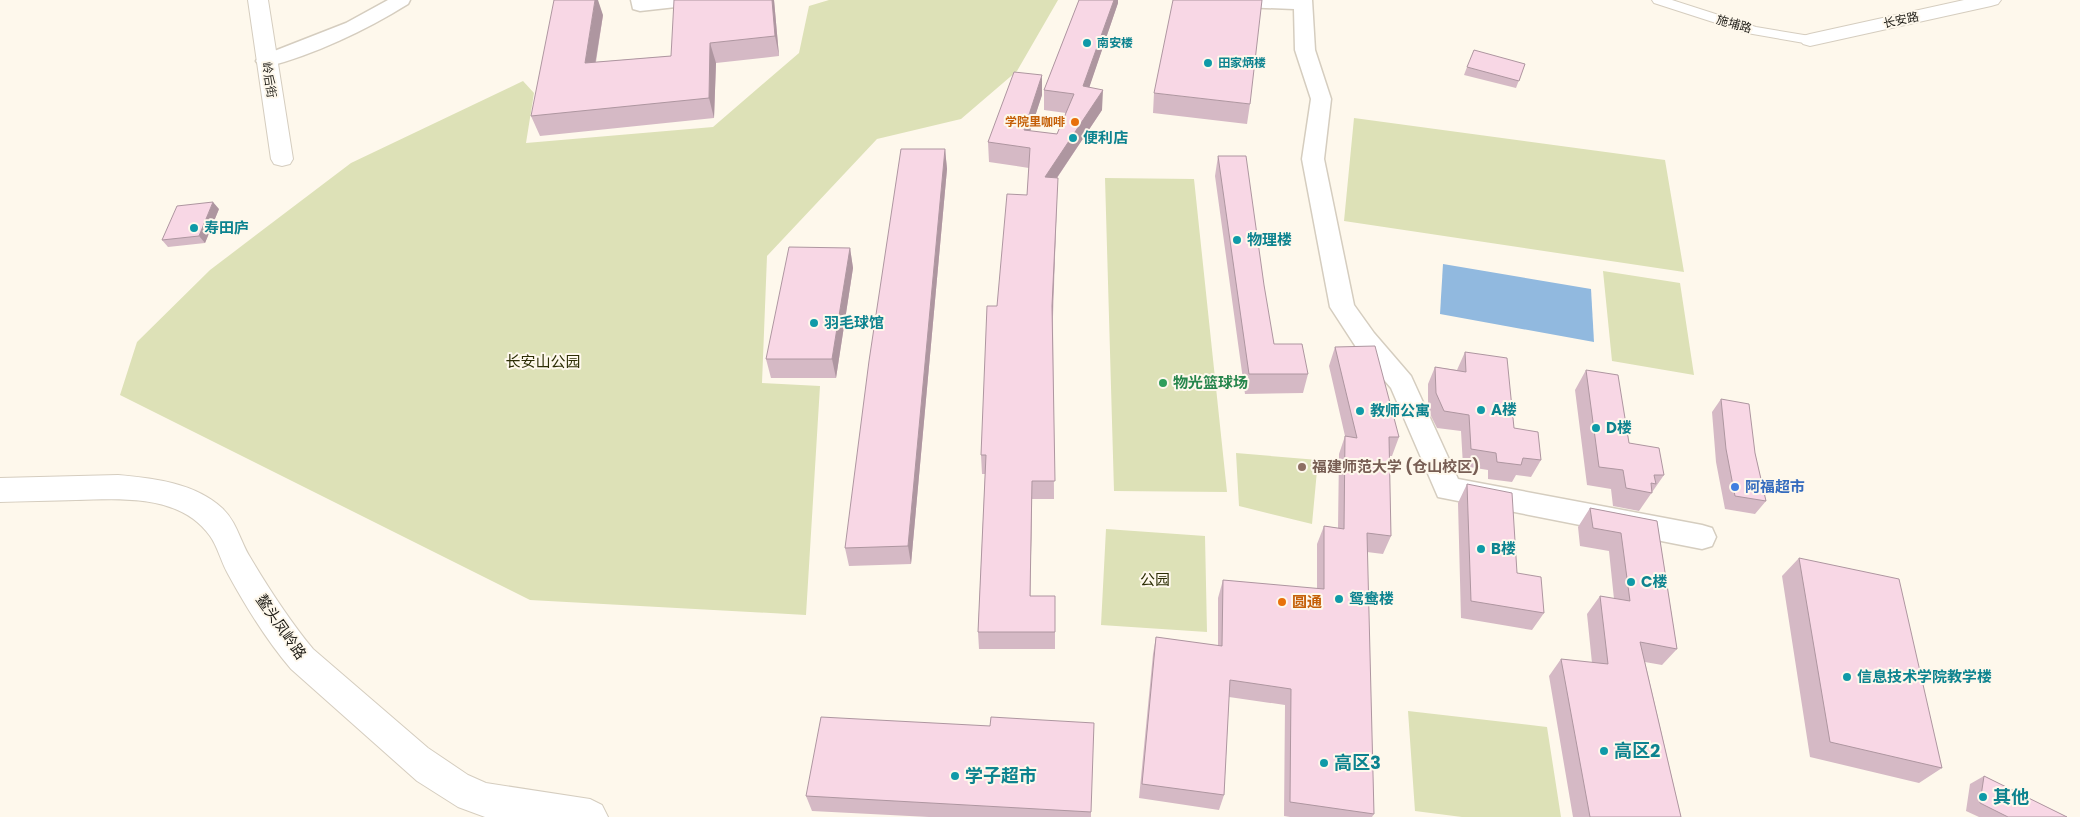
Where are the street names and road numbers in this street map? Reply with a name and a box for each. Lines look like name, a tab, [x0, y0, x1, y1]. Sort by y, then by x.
street label: 长安路	[1882, 7, 1920, 32]
street label: 施埔路	[1714, 10, 1754, 37]
street label: 岭后街	[258, 61, 281, 99]
street label: 鳌头凤岭路	[251, 590, 312, 663]

